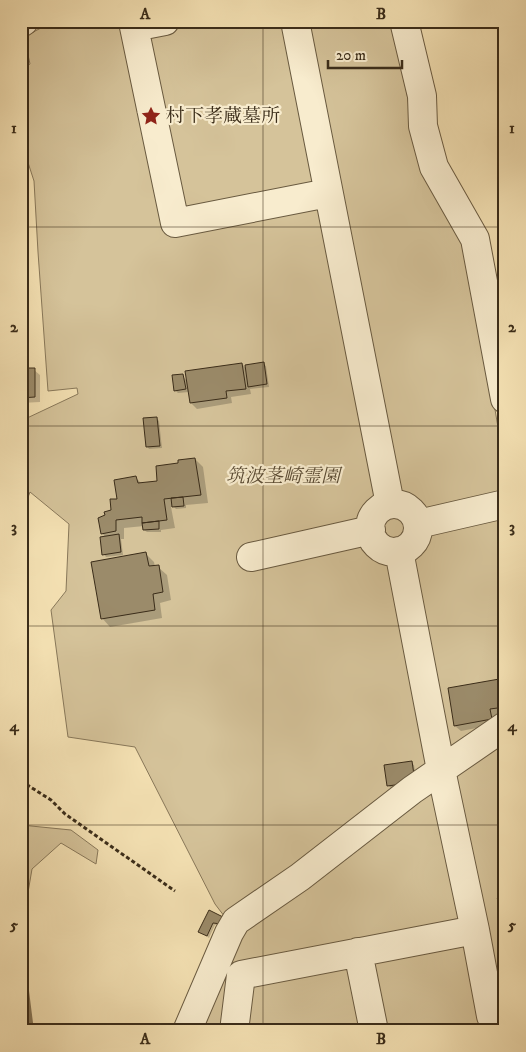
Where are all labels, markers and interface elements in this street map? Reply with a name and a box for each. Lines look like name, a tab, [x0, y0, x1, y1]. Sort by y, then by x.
text: A	[139, 4, 151, 24]
text: B	[376, 4, 386, 24]
scale bar	[328, 38, 402, 70]
text: 20 m	[336, 46, 366, 65]
place icon: 村下孝蔵墓所	[140, 105, 162, 127]
place label: 村下孝蔵墓所	[166, 105, 280, 128]
text: 1	[11, 118, 17, 138]
text: 1	[509, 118, 515, 138]
text: 2	[10, 317, 19, 337]
text: 2	[508, 317, 517, 337]
park label: 筑波茎崎霊園	[226, 465, 343, 488]
text: 3	[11, 517, 17, 537]
text: 3	[509, 517, 515, 537]
text: 4	[8, 716, 19, 736]
text: 4	[506, 716, 517, 736]
text: 5	[9, 915, 18, 935]
text: 5	[507, 915, 516, 935]
text: A	[139, 1029, 151, 1049]
text: B	[376, 1029, 386, 1049]

